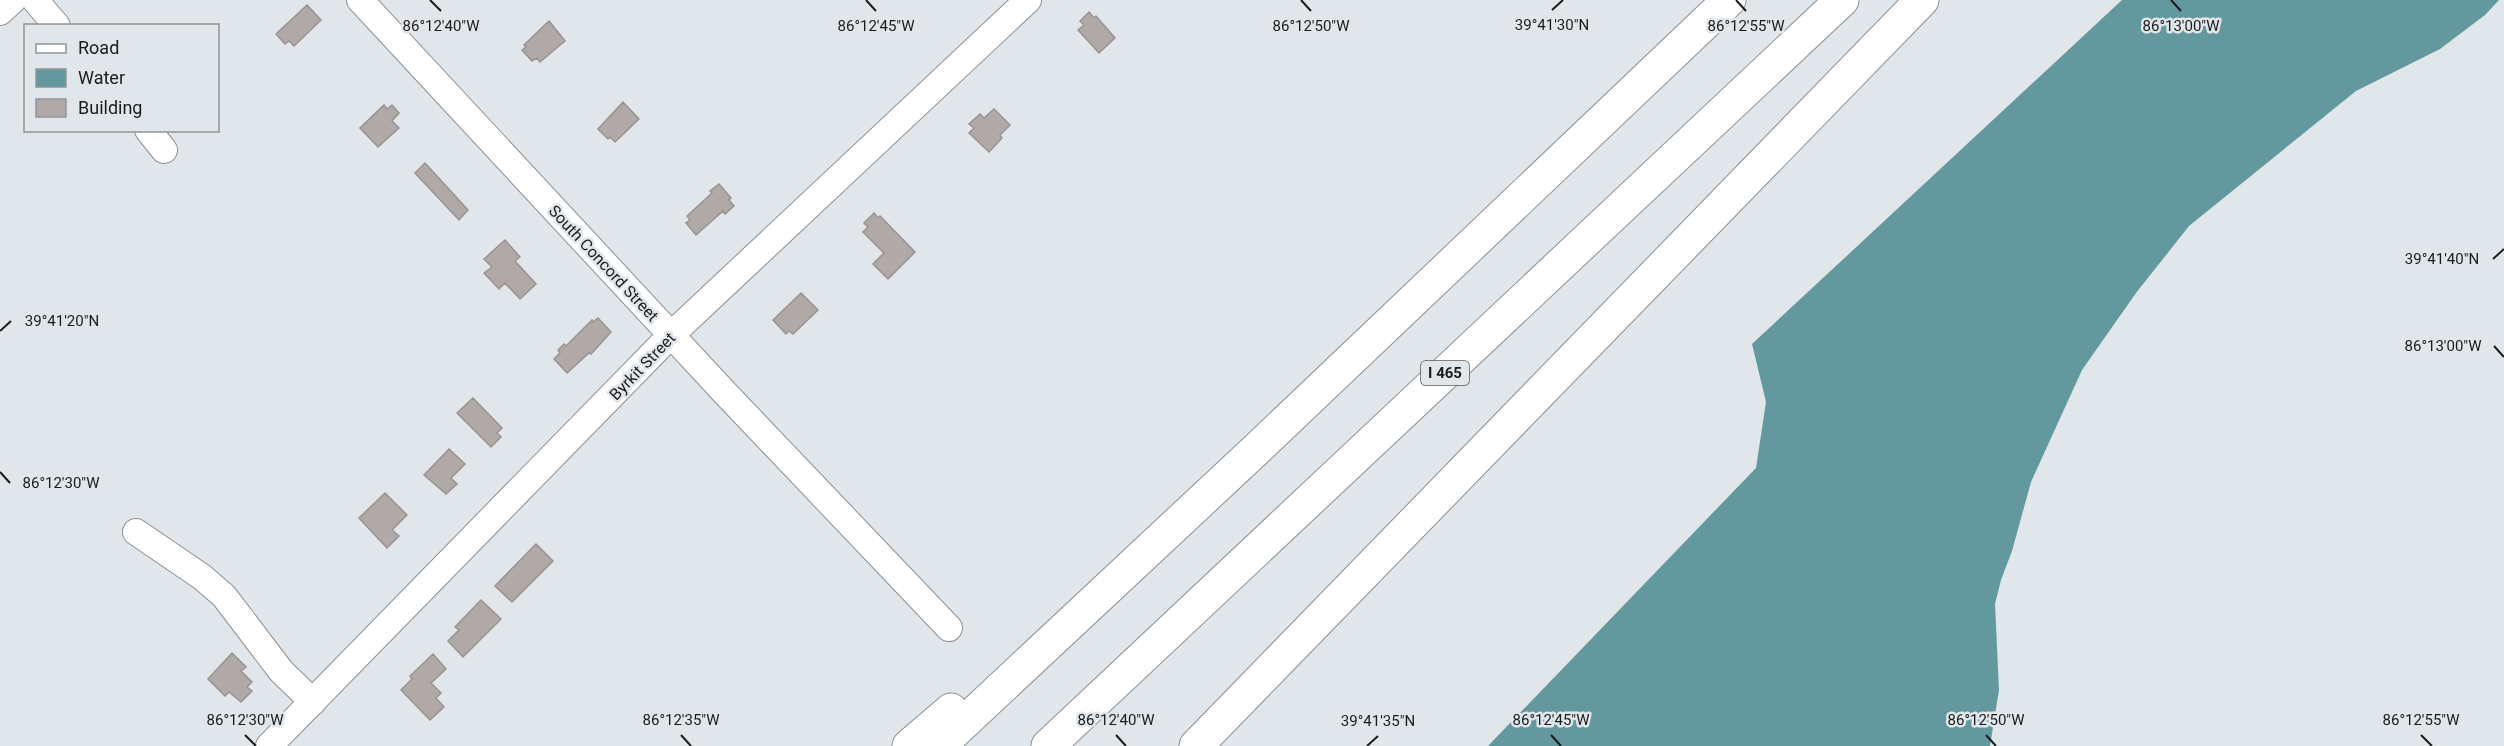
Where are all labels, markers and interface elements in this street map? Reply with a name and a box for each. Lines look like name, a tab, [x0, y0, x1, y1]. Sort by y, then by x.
text: 39°41'30"N	[1515, 16, 1589, 34]
text: 86°12'40"W	[403, 17, 479, 35]
text: 86°12'45"W	[838, 17, 914, 35]
text: 86°12'50"W	[1273, 17, 1349, 35]
text: 86°12'55"W	[1708, 17, 1784, 35]
text: 86°13'00"W	[2143, 17, 2219, 35]
legend	[24, 24, 219, 132]
text: Road	[78, 37, 119, 58]
text: Water	[78, 67, 125, 88]
text: Building	[78, 97, 142, 118]
street label: South Concord Street	[545, 201, 662, 325]
text: 39°41'40"N	[2405, 250, 2479, 268]
text: 39°41'20"N	[25, 312, 99, 330]
street label: Byrkit Street	[606, 329, 679, 404]
text: 86°13'00"W	[2405, 337, 2481, 355]
road number: I 465	[1421, 361, 1469, 385]
text: 86°12'30"W	[23, 474, 99, 492]
text: 86°12'30"W	[207, 711, 283, 729]
text: 86°12'35"W	[643, 711, 719, 729]
text: 86°12'40"W	[1078, 711, 1154, 729]
text: 86°12'45"W	[1513, 711, 1589, 729]
text: 86°12'50"W	[1948, 711, 2024, 729]
text: 86°12'55"W	[2383, 711, 2459, 729]
text: 39°41'35"N	[1341, 712, 1415, 730]

